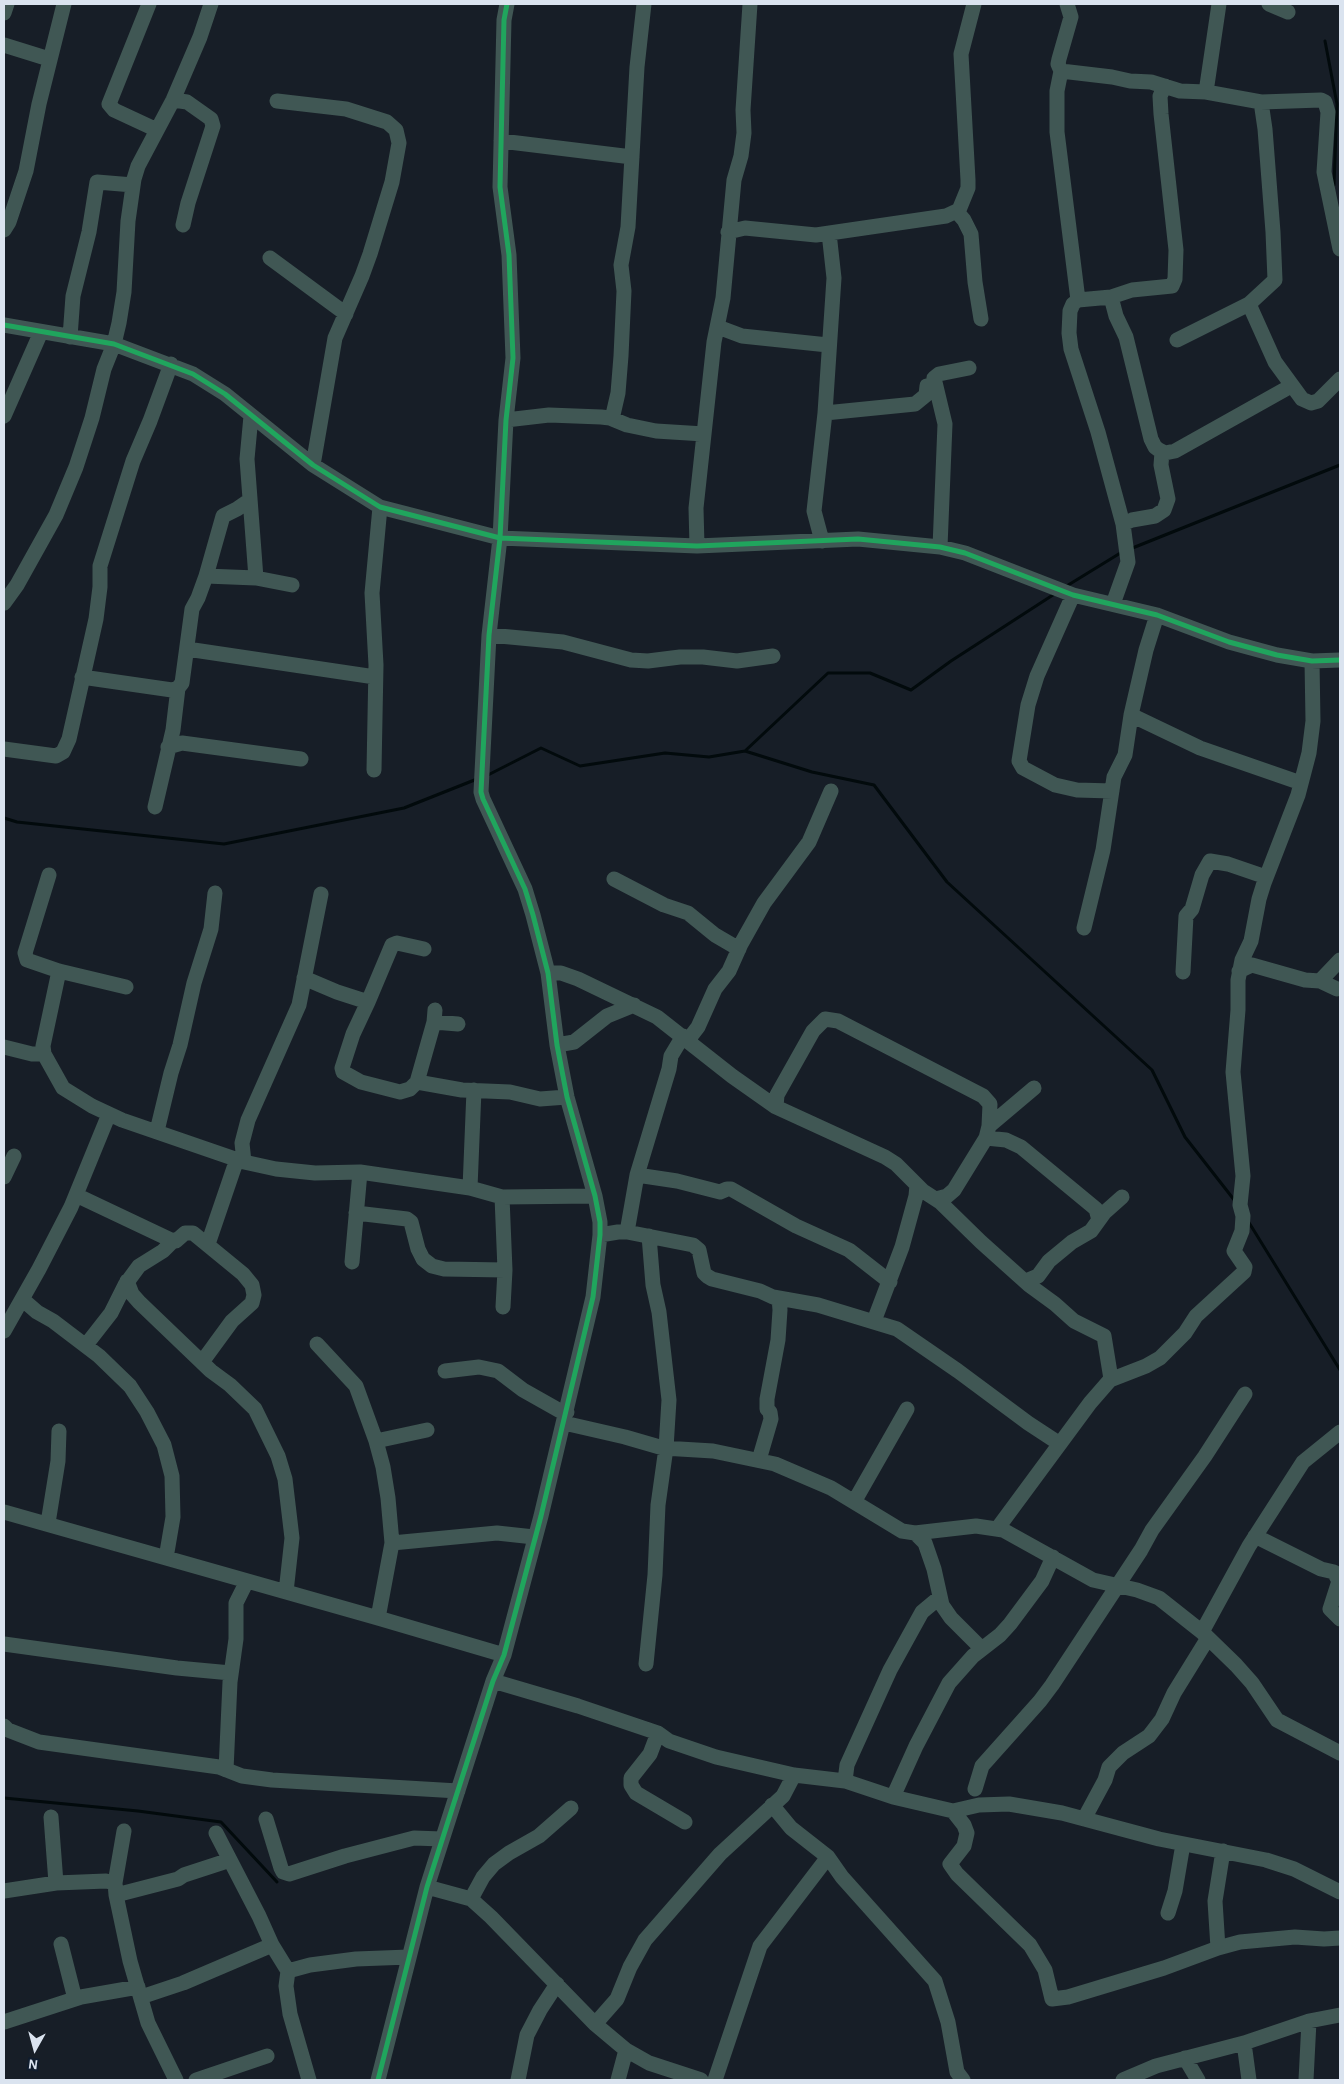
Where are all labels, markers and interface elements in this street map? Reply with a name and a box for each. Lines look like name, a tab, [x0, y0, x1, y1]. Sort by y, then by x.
north arrow	[10, 2024, 60, 2074]
text: N	[27, 2056, 39, 2071]

